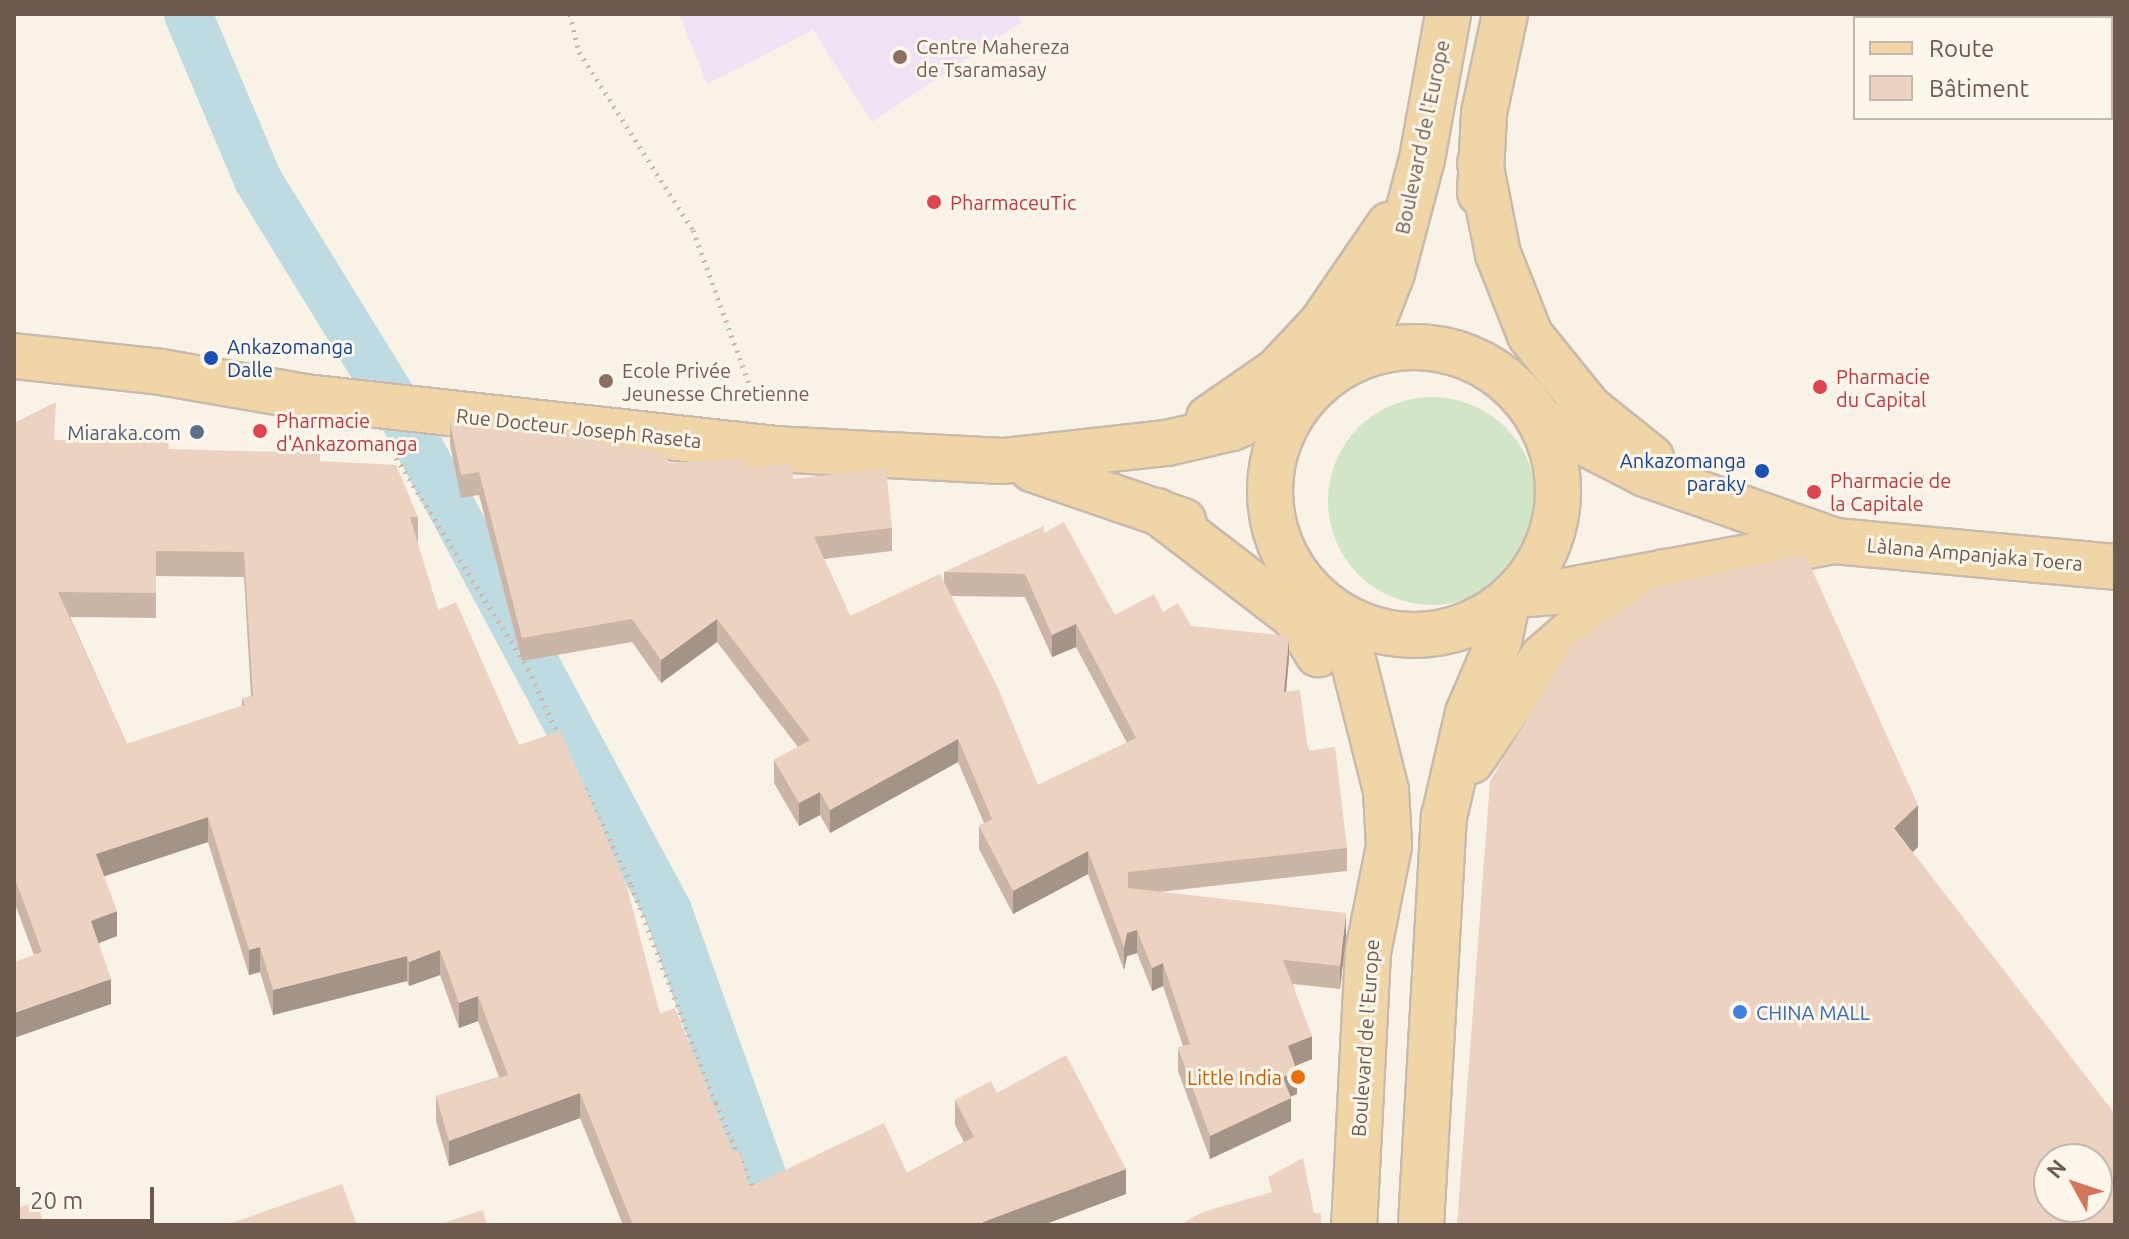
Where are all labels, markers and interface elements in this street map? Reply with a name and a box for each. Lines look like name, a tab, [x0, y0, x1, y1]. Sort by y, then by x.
legend	[1853, 16, 2113, 120]
place label: Centre Mahereza de Tsaramasay	[916, 34, 1070, 81]
text: Route	[1929, 35, 1994, 62]
street label: Boulevard de l'Europe	[1390, 38, 1454, 236]
marker: Centre Mahereza de Tsaramasay	[891, 48, 909, 66]
text: Bâtiment	[1929, 75, 2029, 102]
place label: PharmaceuTic	[950, 190, 1076, 214]
marker: PharmaceuTic	[925, 193, 943, 211]
place label: Ankazomanga Dalle	[227, 334, 353, 381]
marker: Ankazomanga Dalle	[202, 349, 220, 367]
place label: Ecole Privée Jeunesse Chretienne	[622, 358, 810, 405]
place label: Pharmacie du Capital	[1836, 364, 1930, 411]
marker: Ecole Privée Jeunesse Chretienne	[597, 372, 615, 390]
marker: Pharmacie du Capital	[1811, 378, 1829, 396]
street label: Rue Docteur Joseph Raseta	[455, 403, 703, 453]
place label: Pharmacie d'Ankazomanga	[276, 408, 417, 455]
place label: Miaraka.com	[67, 420, 181, 444]
marker: Pharmacie d'Ankazomanga	[251, 422, 269, 440]
marker: Miaraka.com	[188, 423, 206, 441]
place label: Ankazomanga paraky	[1620, 448, 1746, 495]
marker: Ankazomanga paraky	[1753, 462, 1771, 480]
place label: Pharmacie de la Capitale	[1830, 468, 1951, 515]
marker: Pharmacie de la Capitale	[1805, 483, 1823, 501]
street label: Làlana Ampanjaka Toera	[1866, 533, 2084, 575]
street label: Boulevard de l'Europe	[1346, 938, 1384, 1138]
place label: CHINA MALL	[1756, 1000, 1870, 1024]
marker: CHINA MALL	[1731, 1003, 1749, 1021]
place label: Little India	[1187, 1065, 1282, 1089]
marker: Little India	[1289, 1068, 1307, 1086]
north arrow	[2033, 1143, 2113, 1223]
text: N	[2041, 1154, 2071, 1183]
scale bar	[20, 1171, 158, 1221]
text: 20 m	[30, 1187, 83, 1214]

